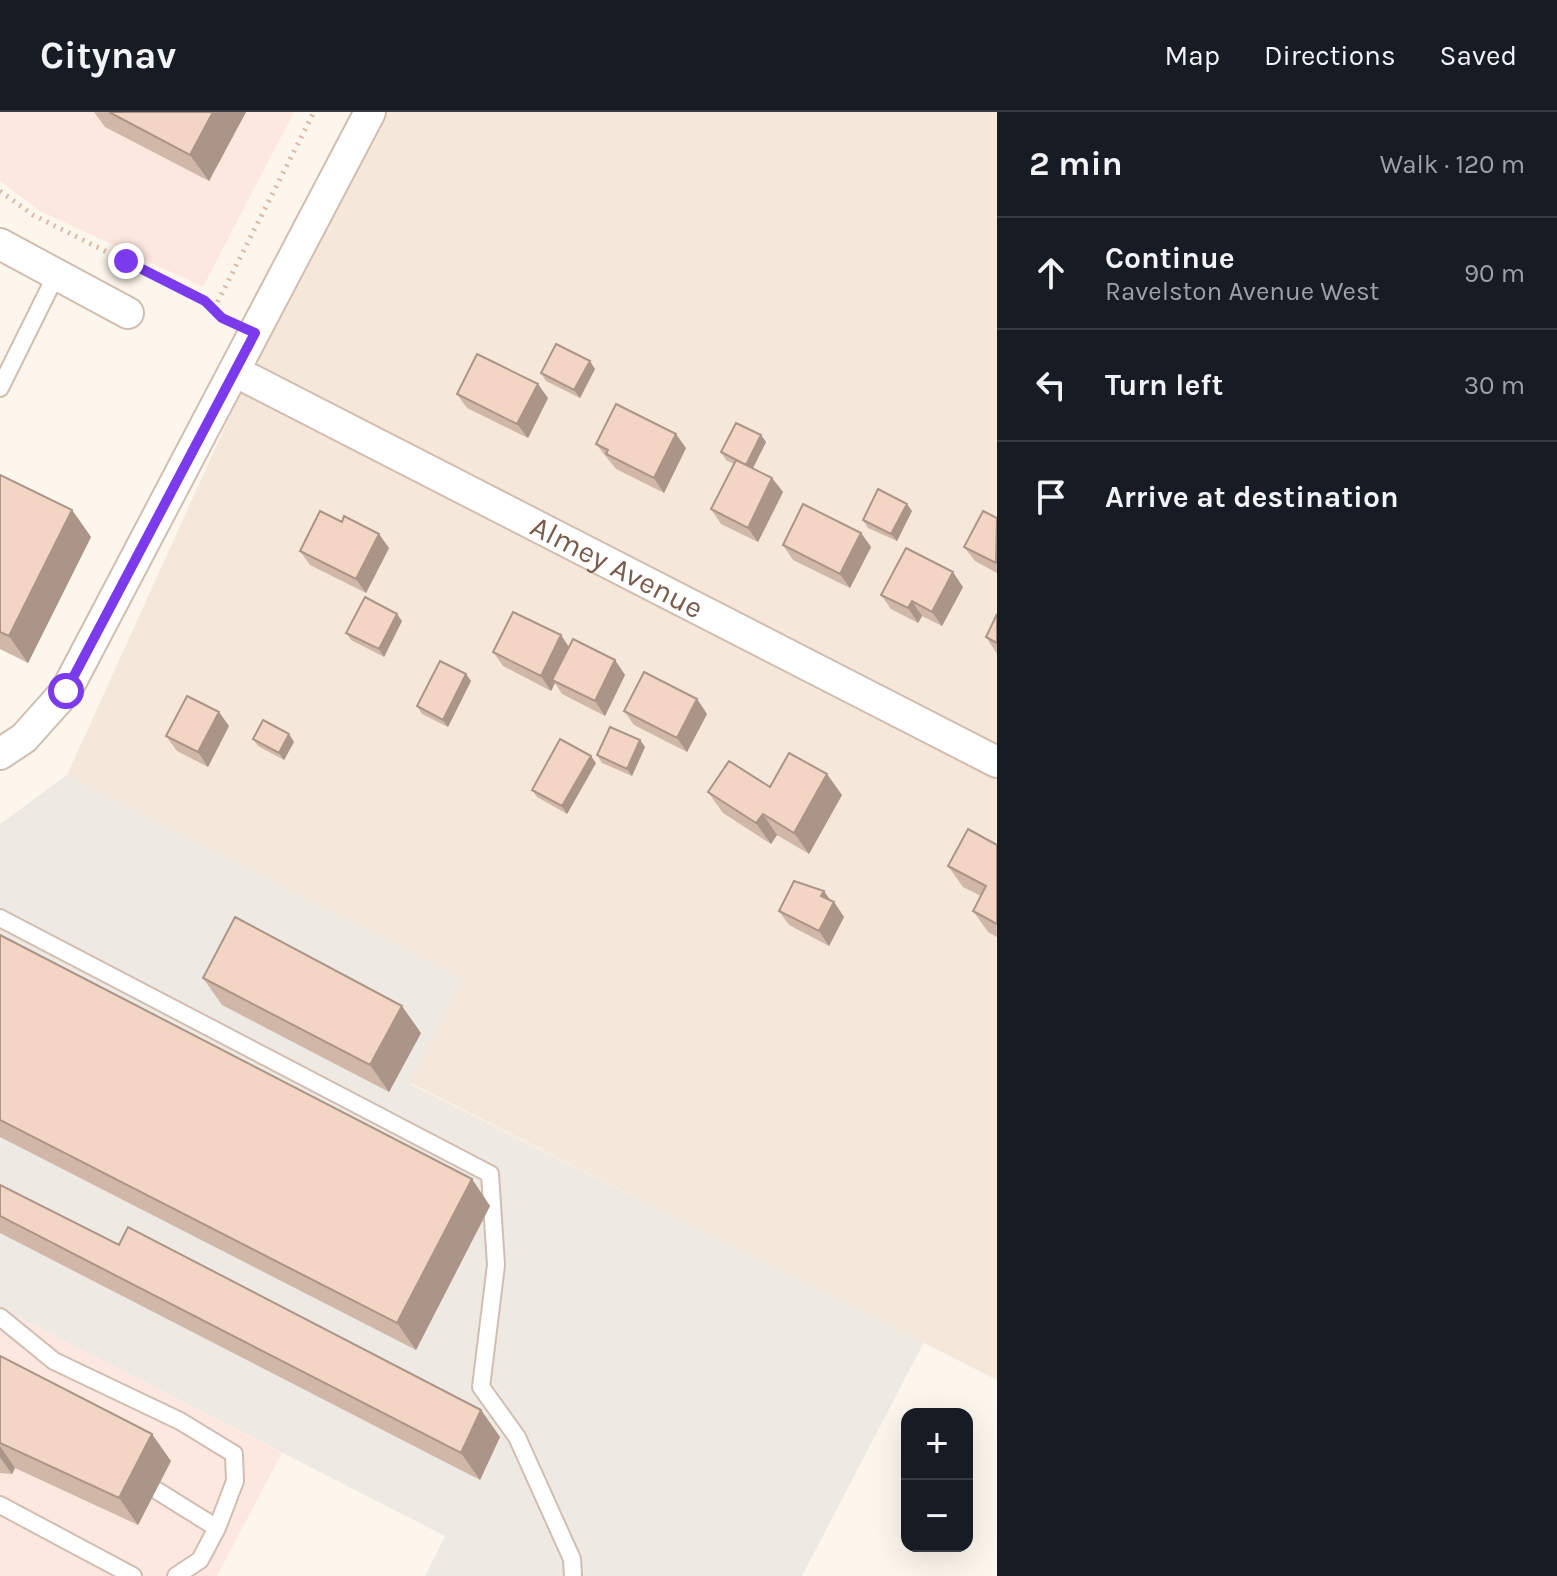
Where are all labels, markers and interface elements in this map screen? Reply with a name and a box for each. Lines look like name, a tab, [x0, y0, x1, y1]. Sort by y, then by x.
text: Citynav	[40, 33, 176, 78]
text: Map	[1165, 39, 1220, 72]
text: Directions	[1264, 39, 1396, 72]
text: Saved	[1440, 39, 1517, 72]
text: 2 min	[1029, 144, 1123, 184]
text: Walk · 120 m	[1380, 149, 1525, 180]
text: Continue	[1105, 240, 1235, 276]
route end	[108, 243, 144, 279]
icon: ahead	[1029, 251, 1073, 295]
text: 90 m	[1464, 258, 1525, 289]
text: Ravelston Avenue West	[1105, 276, 1379, 307]
icon: left	[1029, 363, 1073, 407]
text: Turn left	[1105, 367, 1223, 403]
text: 30 m	[1464, 370, 1525, 401]
icon: arrive	[1029, 475, 1073, 519]
text: Arrive at destination	[1105, 479, 1399, 515]
street label: Almey Avenue	[525, 508, 709, 626]
route start	[48, 673, 84, 709]
map controls	[901, 1408, 973, 1552]
button: +	[901, 1408, 973, 1480]
button: −	[901, 1480, 973, 1552]

